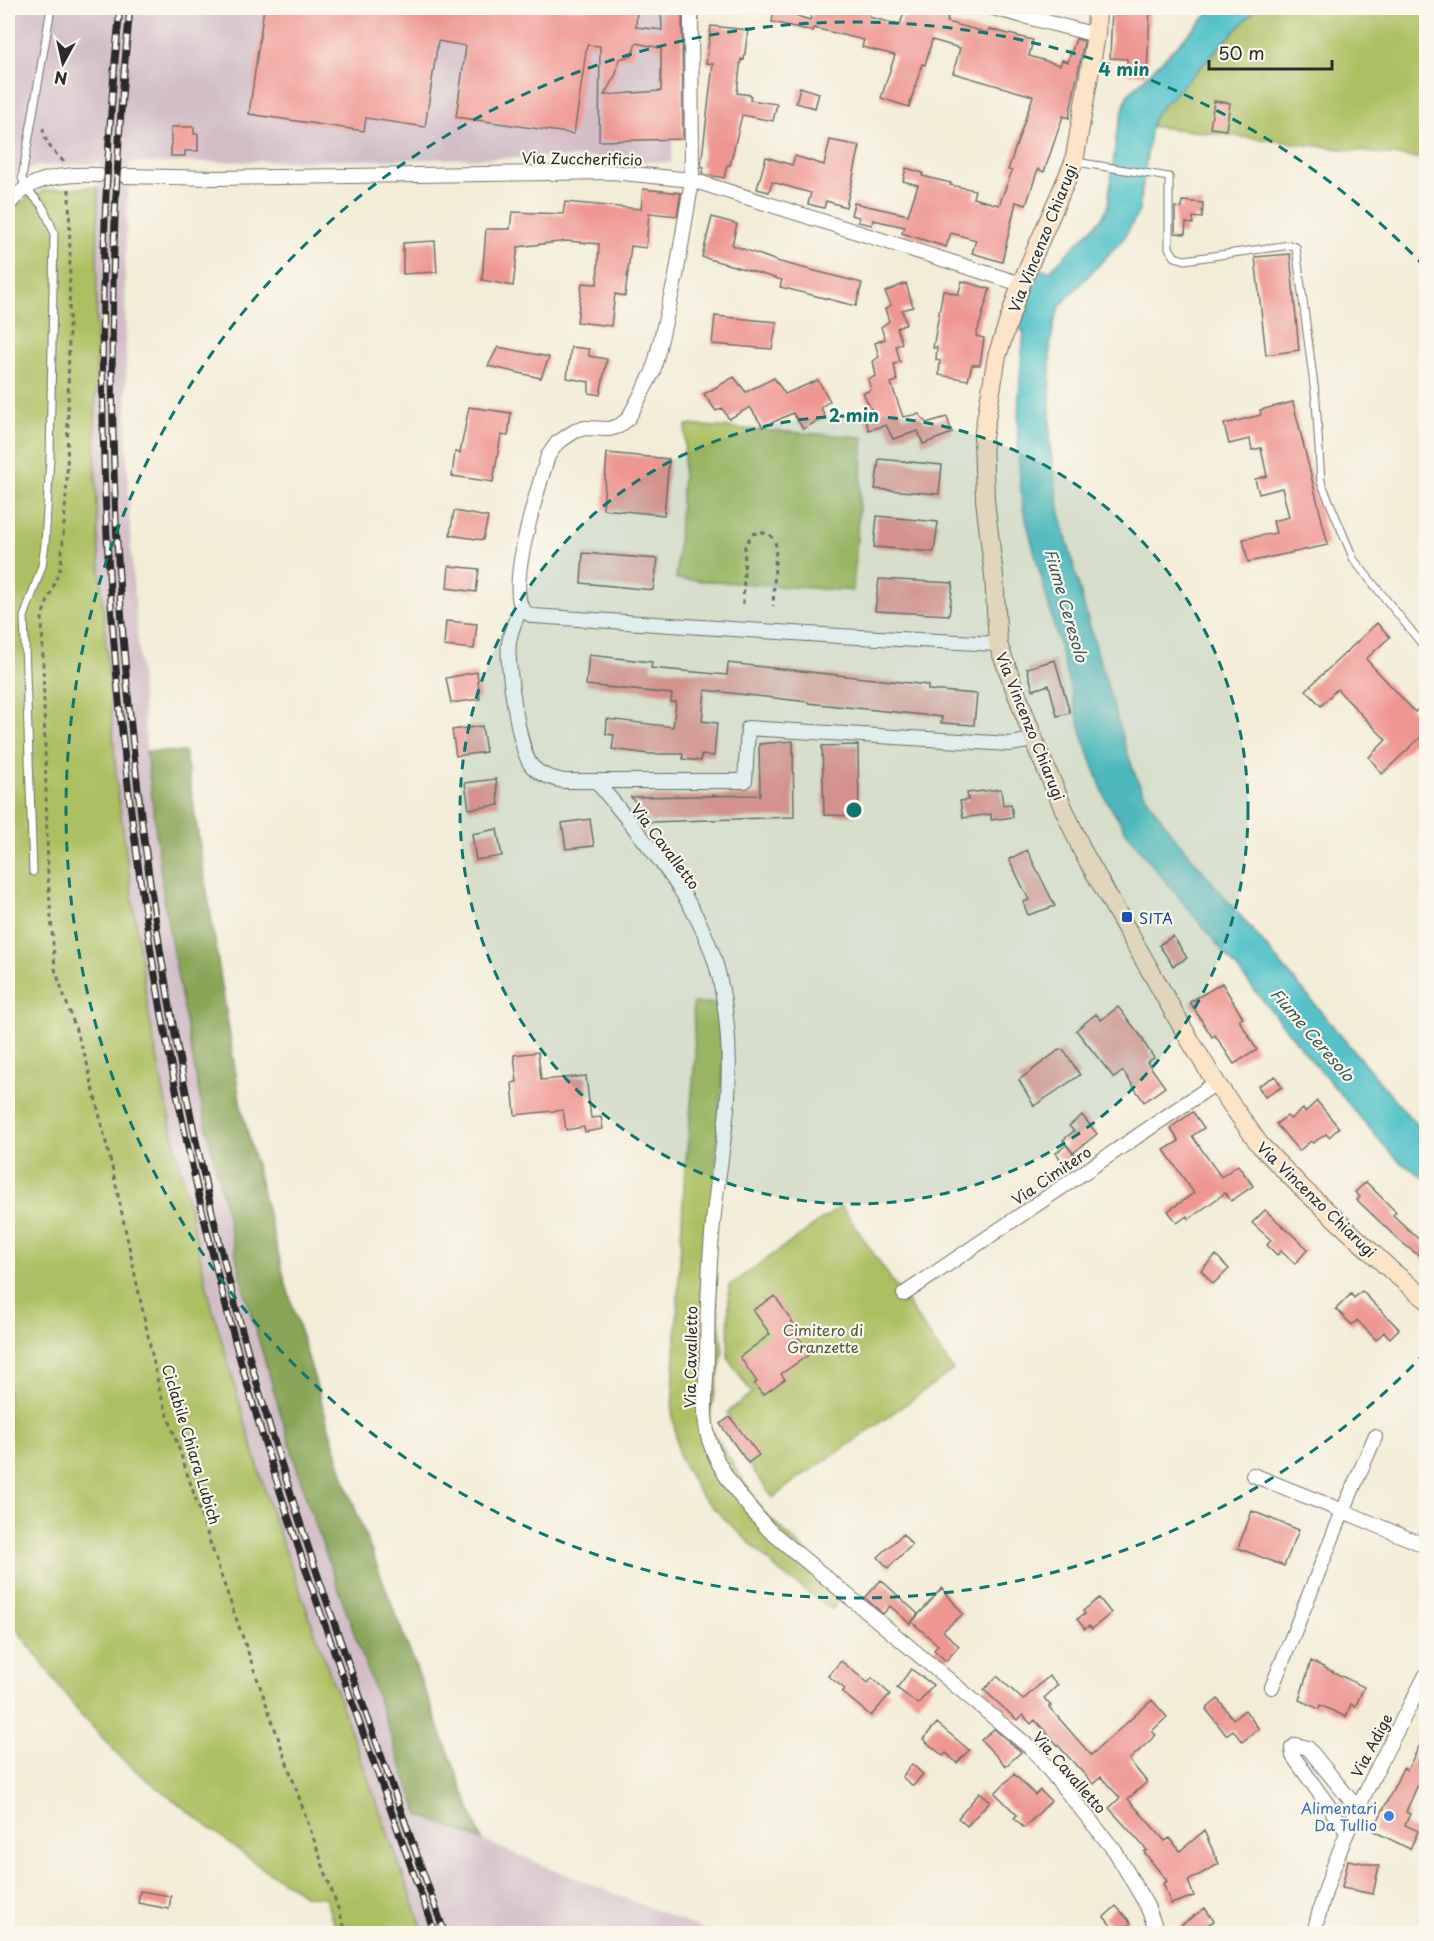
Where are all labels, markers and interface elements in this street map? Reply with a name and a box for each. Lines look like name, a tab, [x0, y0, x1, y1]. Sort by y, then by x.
north arrow	[33, 33, 93, 93]
scale bar	[1209, 33, 1332, 71]
text: 50 m	[1218, 39, 1265, 66]
text: 4 min	[1098, 55, 1150, 82]
text: N	[53, 66, 69, 92]
street label: Via Zuccherificio	[521, 145, 643, 171]
street label: Via Vincenzo Chiarugi	[1002, 160, 1082, 316]
text: 2 min	[829, 401, 879, 428]
water label: Fiume Ceresolo	[1039, 545, 1095, 666]
street label: Via Vincenzo Chiarugi	[991, 648, 1071, 804]
street label: Via Cavalletto	[626, 798, 706, 894]
centre of rings	[844, 800, 864, 820]
place label: SITA	[1139, 906, 1173, 929]
marker: SITA	[1120, 910, 1134, 924]
water label: Fiume Ceresolo	[1266, 982, 1361, 1087]
street label: Via Vincenzo Chiarugi	[1252, 1136, 1382, 1262]
street label: Via Cimitero	[1007, 1140, 1095, 1210]
street label: Via Cavalletto	[678, 1306, 702, 1408]
park label: Cimitero di Granzette	[783, 1318, 863, 1358]
street label: Ciclabile Chiara Lubich	[157, 1361, 227, 1527]
street label: Via Adige	[1344, 1709, 1398, 1781]
street label: Via Cavalletto	[1028, 1726, 1112, 1818]
place label: Alimentari Da Tullio	[1301, 1796, 1377, 1836]
marker: Alimentari Da Tullio	[1382, 1809, 1396, 1823]

